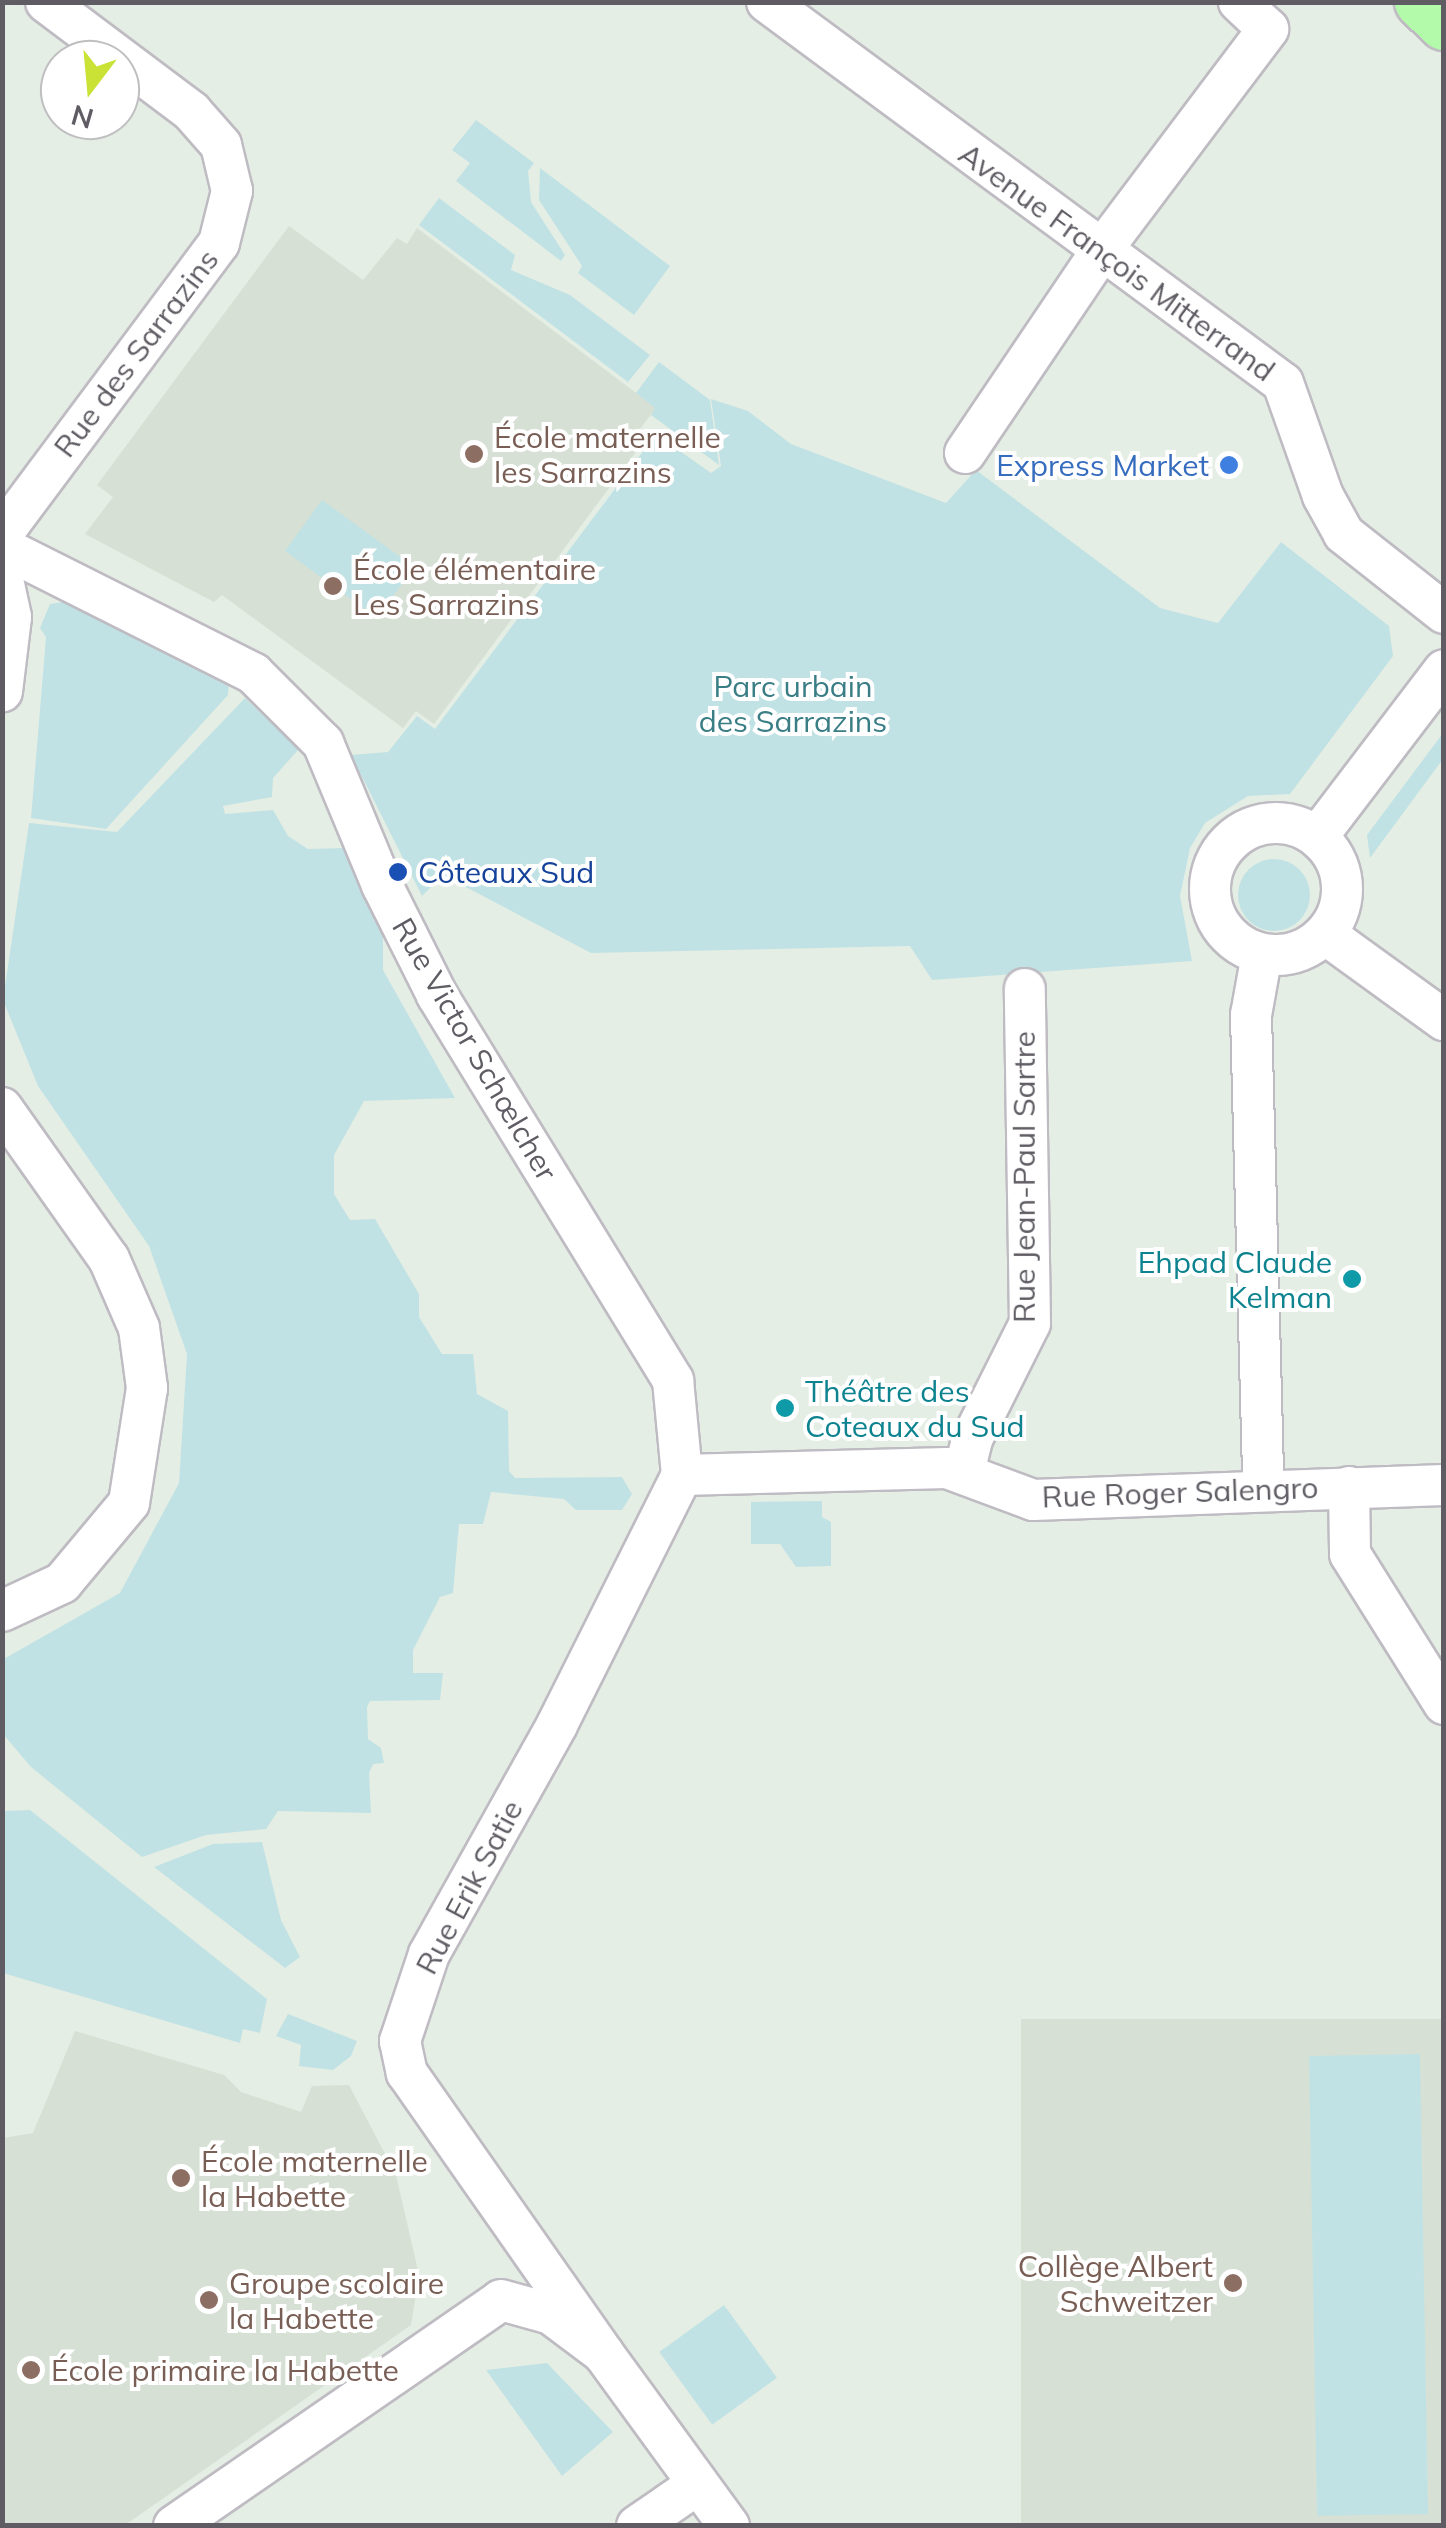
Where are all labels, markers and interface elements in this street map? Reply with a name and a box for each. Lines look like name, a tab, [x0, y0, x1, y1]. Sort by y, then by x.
north arrow	[40, 40, 140, 140]
text: N	[67, 98, 97, 137]
street label: Avenue François Mitterrand	[952, 135, 1282, 389]
street label: Rue des Sarrazins	[46, 242, 226, 464]
place label: École maternelle les Sarrazins	[494, 419, 721, 490]
marker: École maternelle les Sarrazins	[463, 443, 485, 465]
place label: Express Market	[996, 447, 1209, 483]
marker: Express Market	[1218, 454, 1240, 476]
place label: École élémentaire Les Sarrazins	[353, 551, 596, 622]
marker: École élémentaire Les Sarrazins	[322, 575, 344, 597]
park label: Parc urbain des Sarrazins	[699, 668, 887, 738]
place label: Côteaux Sud	[418, 854, 594, 890]
marker: Côteaux Sud	[387, 861, 409, 883]
street label: Rue Victor Schœlcher	[385, 911, 565, 1187]
street label: Rue Jean-Paul Sartre	[1006, 1031, 1042, 1323]
place label: Ehpad Claude Kelman	[1138, 1244, 1332, 1314]
marker: Ehpad Claude Kelman	[1341, 1268, 1363, 1290]
place label: Théâtre des Coteaux du Sud	[805, 1373, 1024, 1444]
marker: Théâtre des Coteaux du Sud	[774, 1397, 796, 1419]
street label: Rue Roger Salengro	[1041, 1469, 1319, 1515]
street label: Rue Erik Satie	[408, 1794, 530, 1980]
place label: École maternelle la Habette	[201, 2143, 428, 2214]
marker: École maternelle la Habette	[170, 2167, 192, 2189]
place label: Collège Albert Schweitzer	[1018, 2248, 1213, 2318]
place label: Groupe scolaire la Habette	[229, 2265, 444, 2336]
marker: Collège Albert Schweitzer	[1222, 2272, 1244, 2294]
marker: Groupe scolaire la Habette	[198, 2289, 220, 2311]
place label: École primaire la Habette	[51, 2352, 399, 2388]
marker: École primaire la Habette	[20, 2359, 42, 2381]

